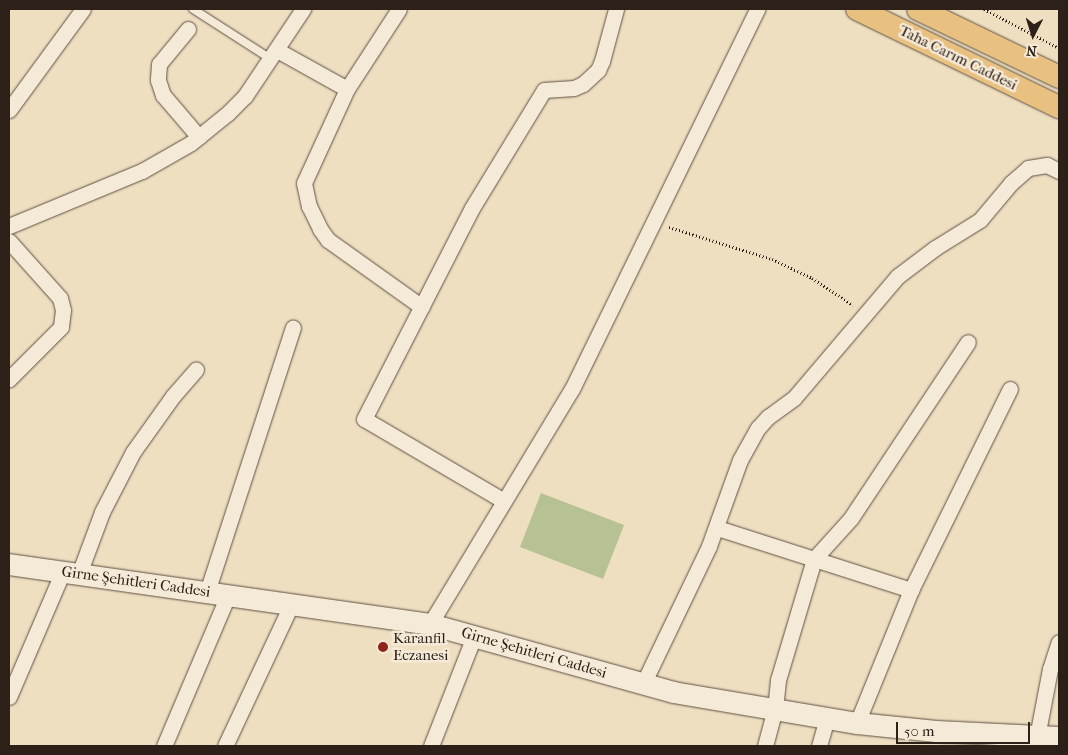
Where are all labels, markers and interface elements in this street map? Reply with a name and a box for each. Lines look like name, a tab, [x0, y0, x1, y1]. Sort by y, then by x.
north arrow	[1008, 10, 1058, 60]
street label: Taha Carım Caddesi	[896, 22, 1020, 94]
text: N	[1026, 42, 1038, 59]
street label: Girne Şehitleri Caddesi	[60, 563, 212, 601]
street label: Girne Şehitleri Caddesi	[459, 624, 609, 682]
place label: Karanfil Eczanesi	[393, 629, 448, 664]
marker: Karanfil Eczanesi	[377, 641, 389, 653]
scale bar	[898, 712, 1032, 744]
text: 50 m	[904, 722, 934, 740]

